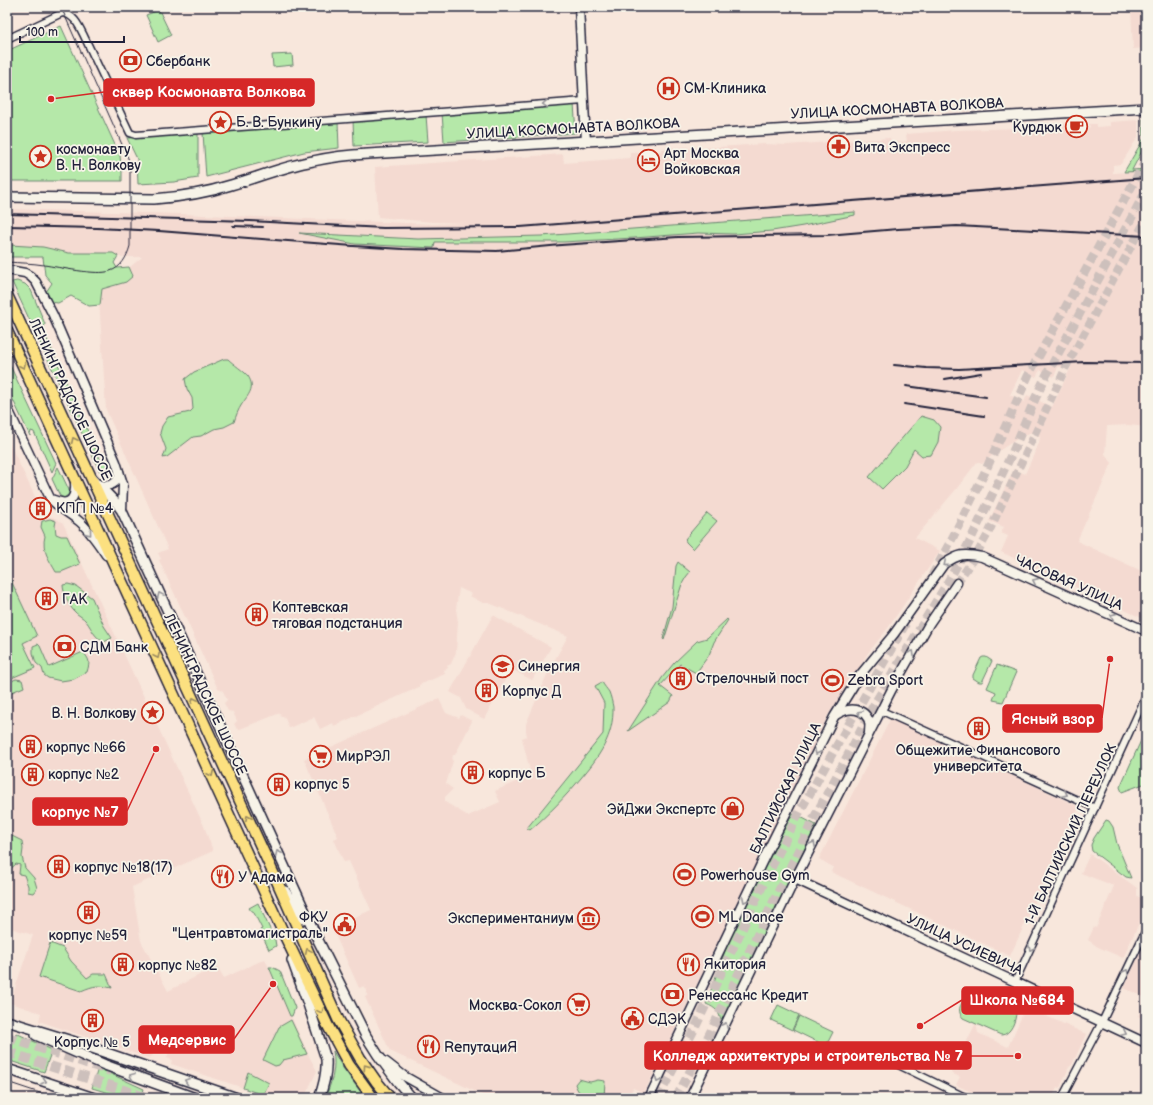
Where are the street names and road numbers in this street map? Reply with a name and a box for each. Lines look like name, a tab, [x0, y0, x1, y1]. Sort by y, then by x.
street label: УЛИЦА КОСМОНАВТА ВОЛКОВА	[790, 94, 1005, 123]
street label: УЛИЦА КОСМОНАВТА ВОЛКОВА	[466, 114, 681, 143]
street label: ЛЕНИНГРАДСКОЕ ШОССЕ	[25, 315, 116, 483]
street label: ЧАСОВАЯ УЛИЦА	[1012, 551, 1126, 614]
street label: ЛЕНИНГРАДСКОЕ ШОССЕ	[160, 610, 251, 778]
street label: БАЛТИЙСКАЯ УЛИЦА	[746, 719, 825, 857]
street label: 1-Й БАЛТИЙСКИЙ ПЕРЕУЛОК	[1021, 740, 1120, 928]
street label: УЛИЦА УСИЕВИЧА	[904, 910, 1026, 979]

